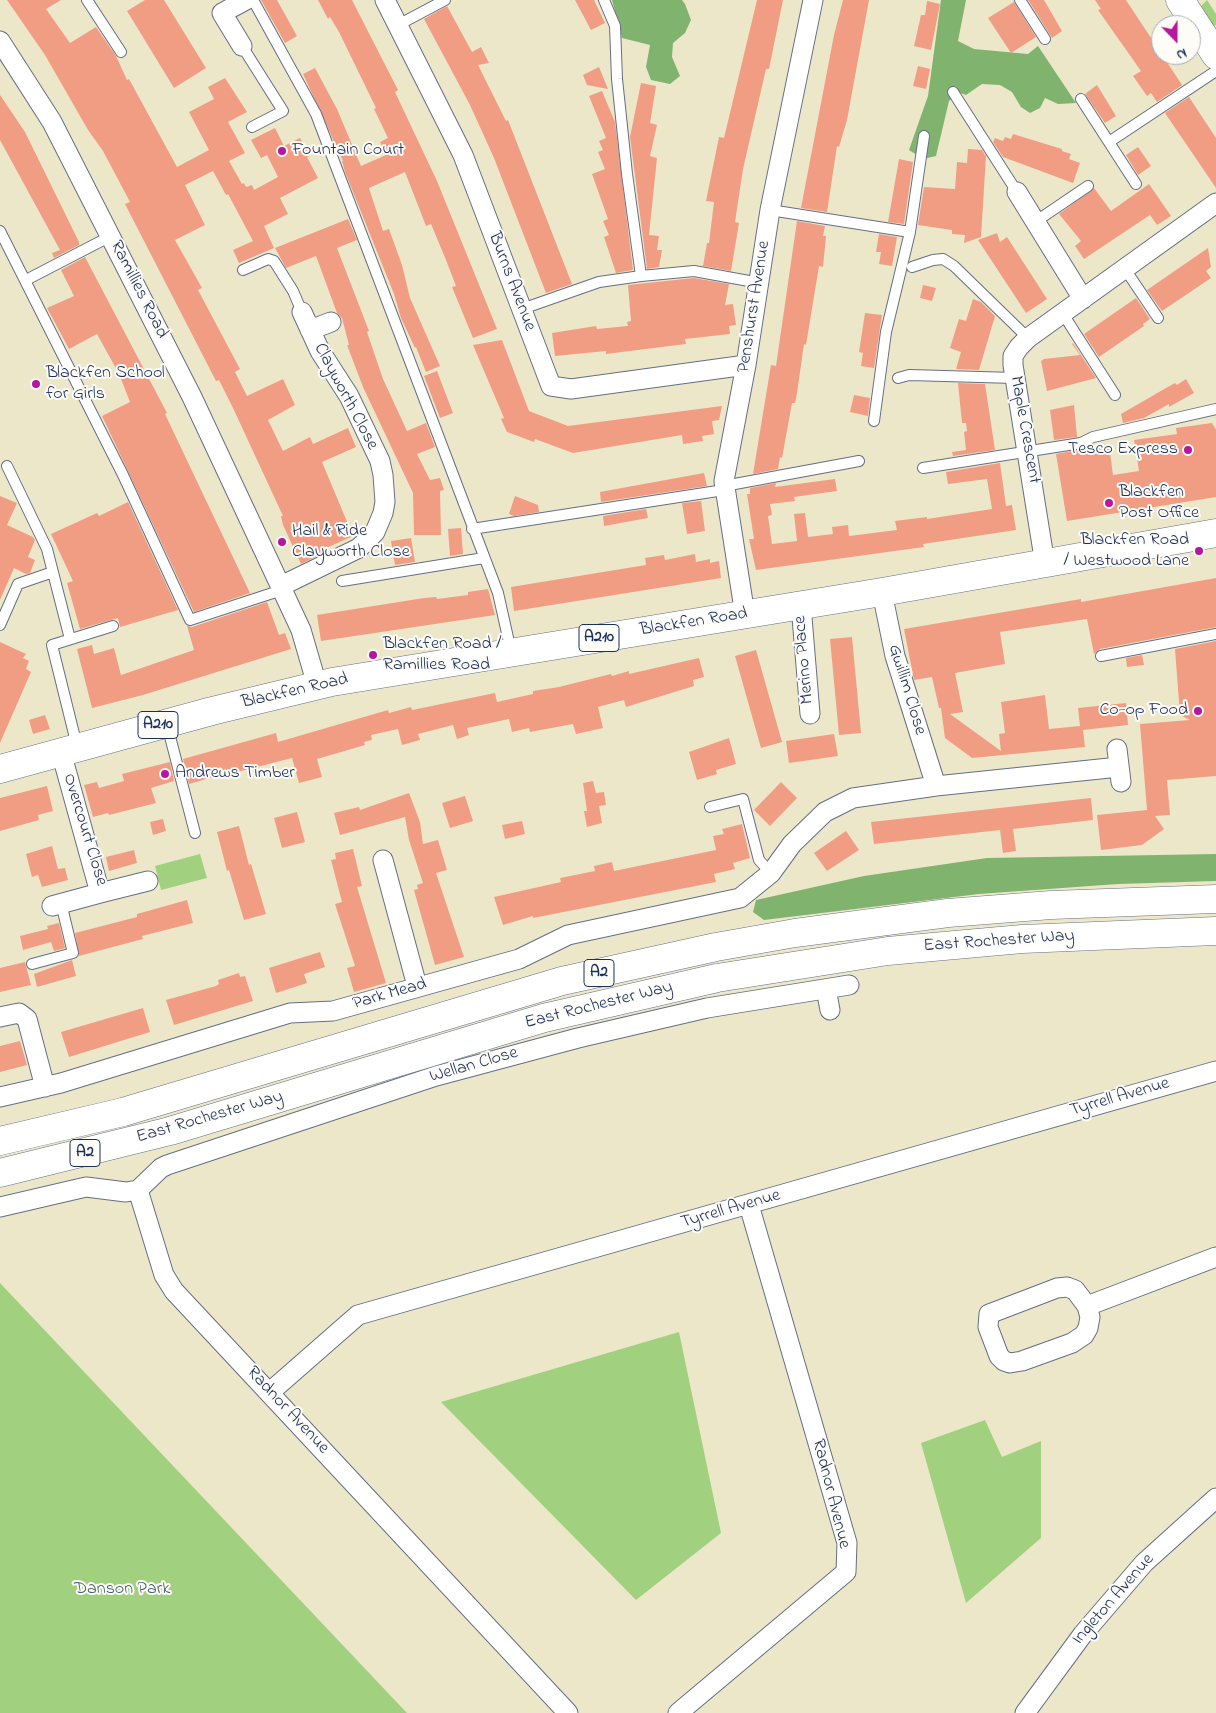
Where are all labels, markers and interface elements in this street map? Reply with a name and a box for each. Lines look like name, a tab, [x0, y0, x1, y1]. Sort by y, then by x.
north arrow	[1151, 15, 1201, 65]
text: N	[1173, 42, 1190, 65]
place label: Fountain Court	[292, 140, 404, 162]
marker: Fountain Court	[276, 145, 288, 157]
street label: Burns Avenue	[482, 229, 540, 335]
street label: Ramillies Road	[104, 237, 172, 343]
street label: Penshurst Avenue	[734, 239, 776, 375]
street label: Clayworth Close	[308, 340, 382, 454]
place label: Blackfen School for Girls	[46, 363, 165, 406]
street label: Maple Crescent	[1004, 374, 1044, 486]
marker: Blackfen School for Girls	[30, 378, 42, 390]
place label: Tesco Express	[1068, 439, 1178, 461]
marker: Tesco Express	[1182, 444, 1194, 456]
place label: Blackfen Post Office	[1119, 482, 1199, 524]
marker: Blackfen Post Office	[1103, 497, 1115, 509]
place label: Hail & Ride Clayworth Close	[292, 521, 410, 564]
place label: Blackfen Road / Westwood Lane	[1063, 530, 1189, 572]
marker: Hail & Ride Clayworth Close	[276, 536, 288, 548]
marker: Blackfen Road / Westwood Lane	[1193, 545, 1205, 557]
street label: Blackfen Road	[639, 604, 749, 642]
street label: Merino Place	[790, 615, 820, 705]
road number: A210	[579, 624, 619, 651]
place label: Blackfen Road / Ramillies Road	[383, 634, 502, 676]
street label: Gwillim Close	[882, 642, 930, 738]
marker: Blackfen Road / Ramillies Road	[367, 649, 379, 661]
street label: Blackfen Road	[240, 669, 350, 715]
place label: Co-op Food	[1099, 700, 1188, 722]
marker: Co-op Food	[1192, 705, 1204, 717]
road number: A210	[138, 712, 178, 738]
place label: Andrews Timber	[175, 763, 295, 785]
marker: Andrews Timber	[159, 768, 171, 780]
street label: Overcourt Close	[57, 771, 111, 889]
street label: East Rochester Way	[923, 926, 1075, 958]
road number: A2	[584, 960, 614, 986]
street label: Park Mead	[351, 974, 429, 1016]
street label: East Rochester Way	[523, 977, 675, 1035]
street label: Wellan Close	[427, 1043, 521, 1089]
street label: Tyrrell Avenue	[1068, 1073, 1172, 1123]
street label: East Rochester Way	[134, 1087, 286, 1149]
road number: A2	[70, 1140, 100, 1166]
street label: Tyrrell Avenue	[679, 1185, 783, 1235]
street label: Radnor Avenue	[241, 1363, 333, 1459]
street label: Radnor Avenue	[806, 1437, 854, 1551]
street label: Ingleton Avenue	[1068, 1550, 1160, 1650]
park label: Danson Park	[74, 1579, 170, 1601]

